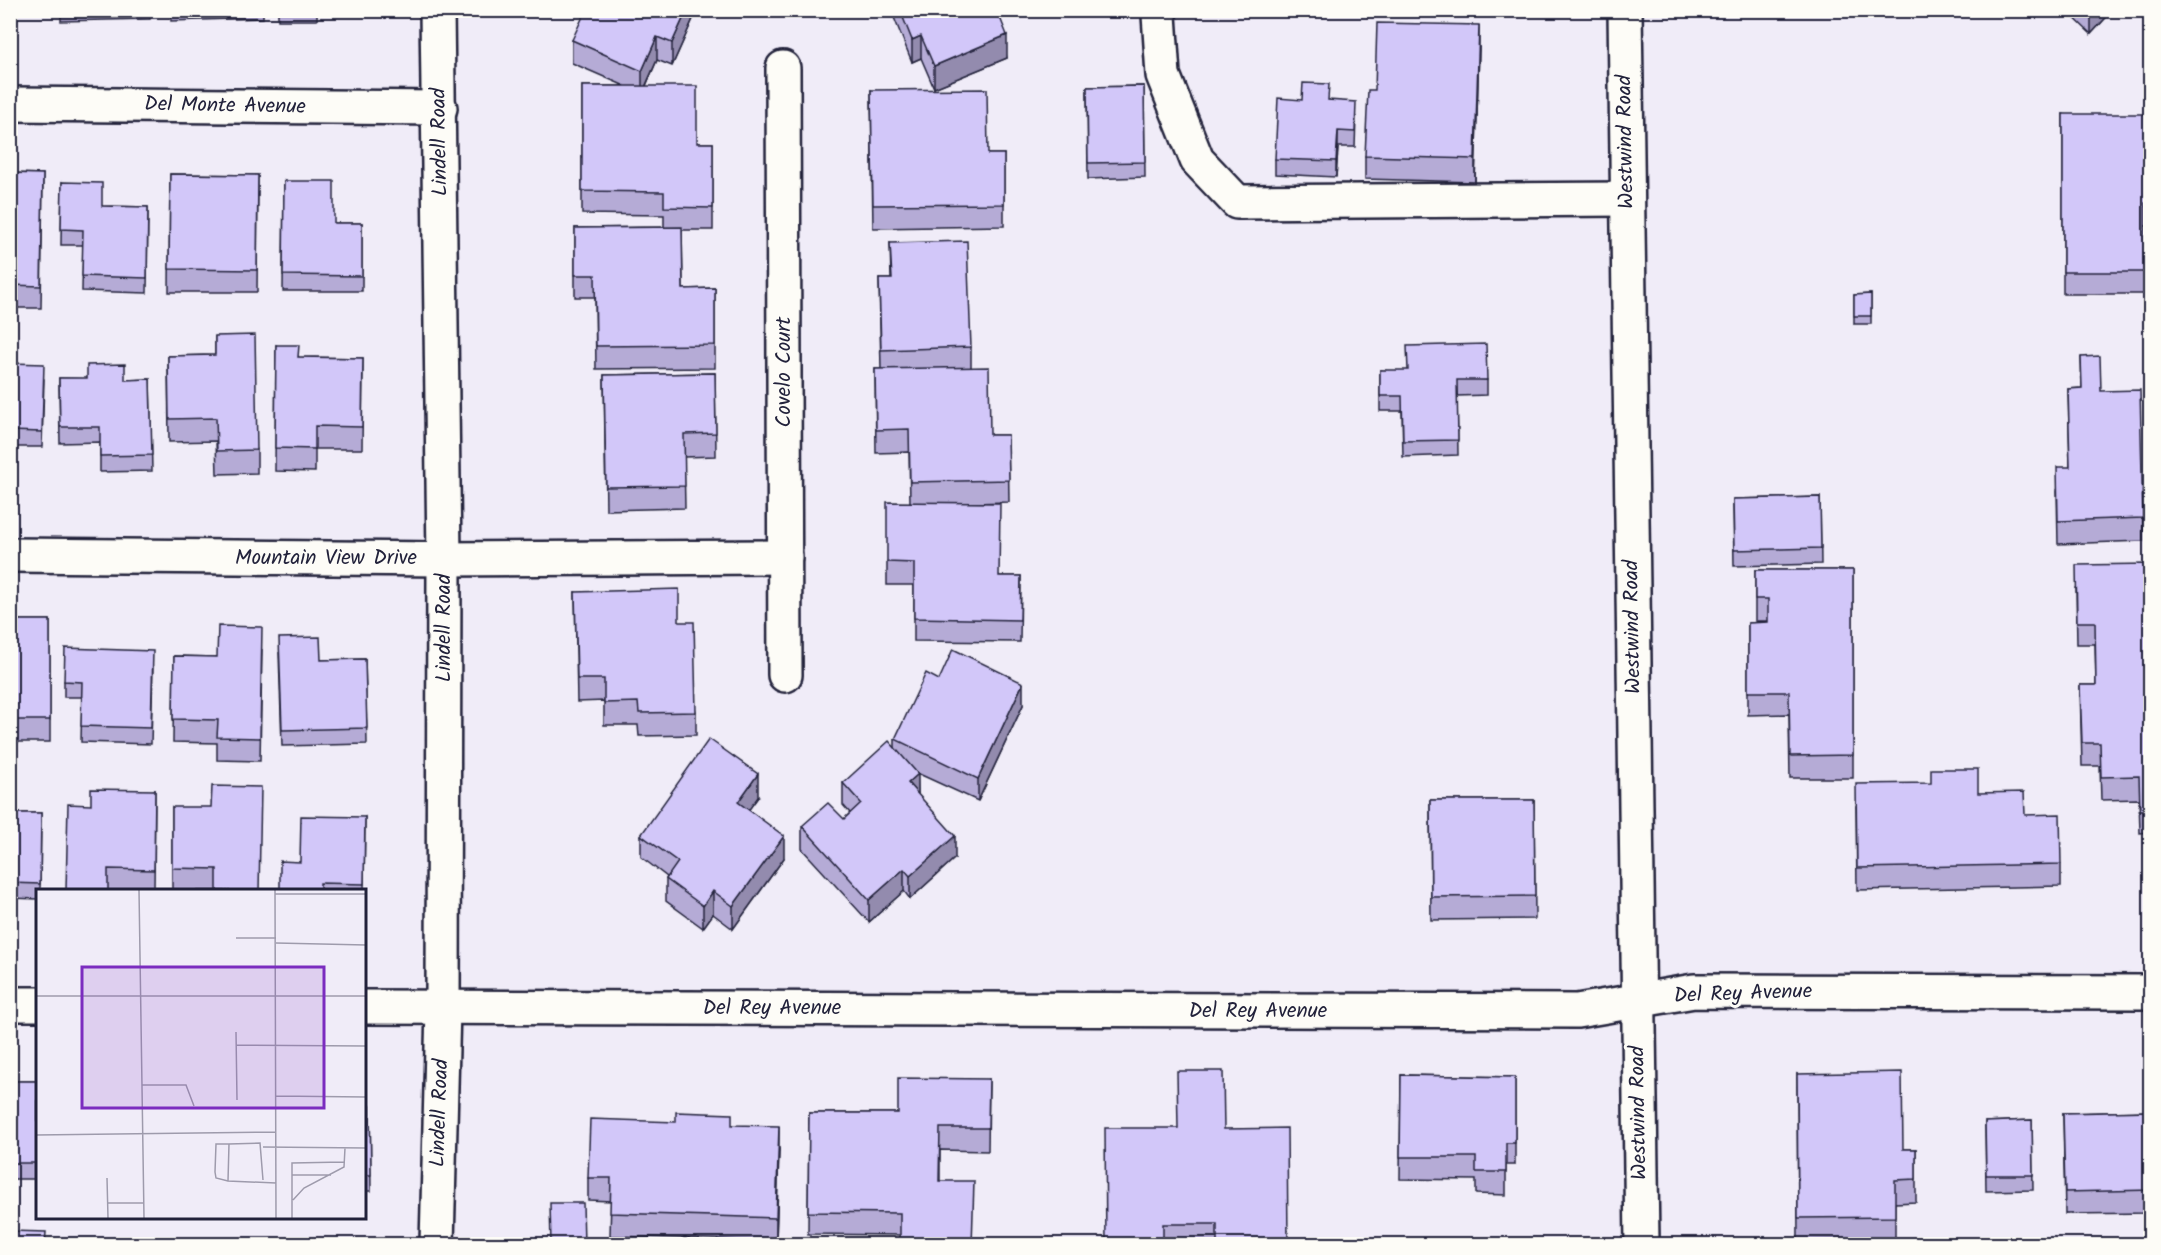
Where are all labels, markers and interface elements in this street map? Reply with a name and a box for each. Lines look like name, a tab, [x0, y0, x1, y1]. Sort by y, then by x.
street label: Westwind Road	[1608, 74, 1644, 209]
street label: Lindell Road	[423, 87, 457, 196]
street label: Del Monte Avenue	[144, 88, 307, 124]
street label: Covelo Court	[768, 316, 801, 427]
street label: Mountain View Drive	[235, 542, 418, 575]
street label: Westwind Road	[1615, 559, 1651, 694]
street label: Lindell Road	[428, 573, 461, 682]
inset map	[36, 889, 366, 1219]
street label: Del Rey Avenue	[1673, 975, 1813, 1013]
street label: Del Rey Avenue	[703, 992, 842, 1025]
street label: Del Rey Avenue	[1189, 995, 1328, 1028]
street label: Westwind Road	[1621, 1045, 1657, 1180]
street label: Lindell Road	[422, 1058, 458, 1168]

